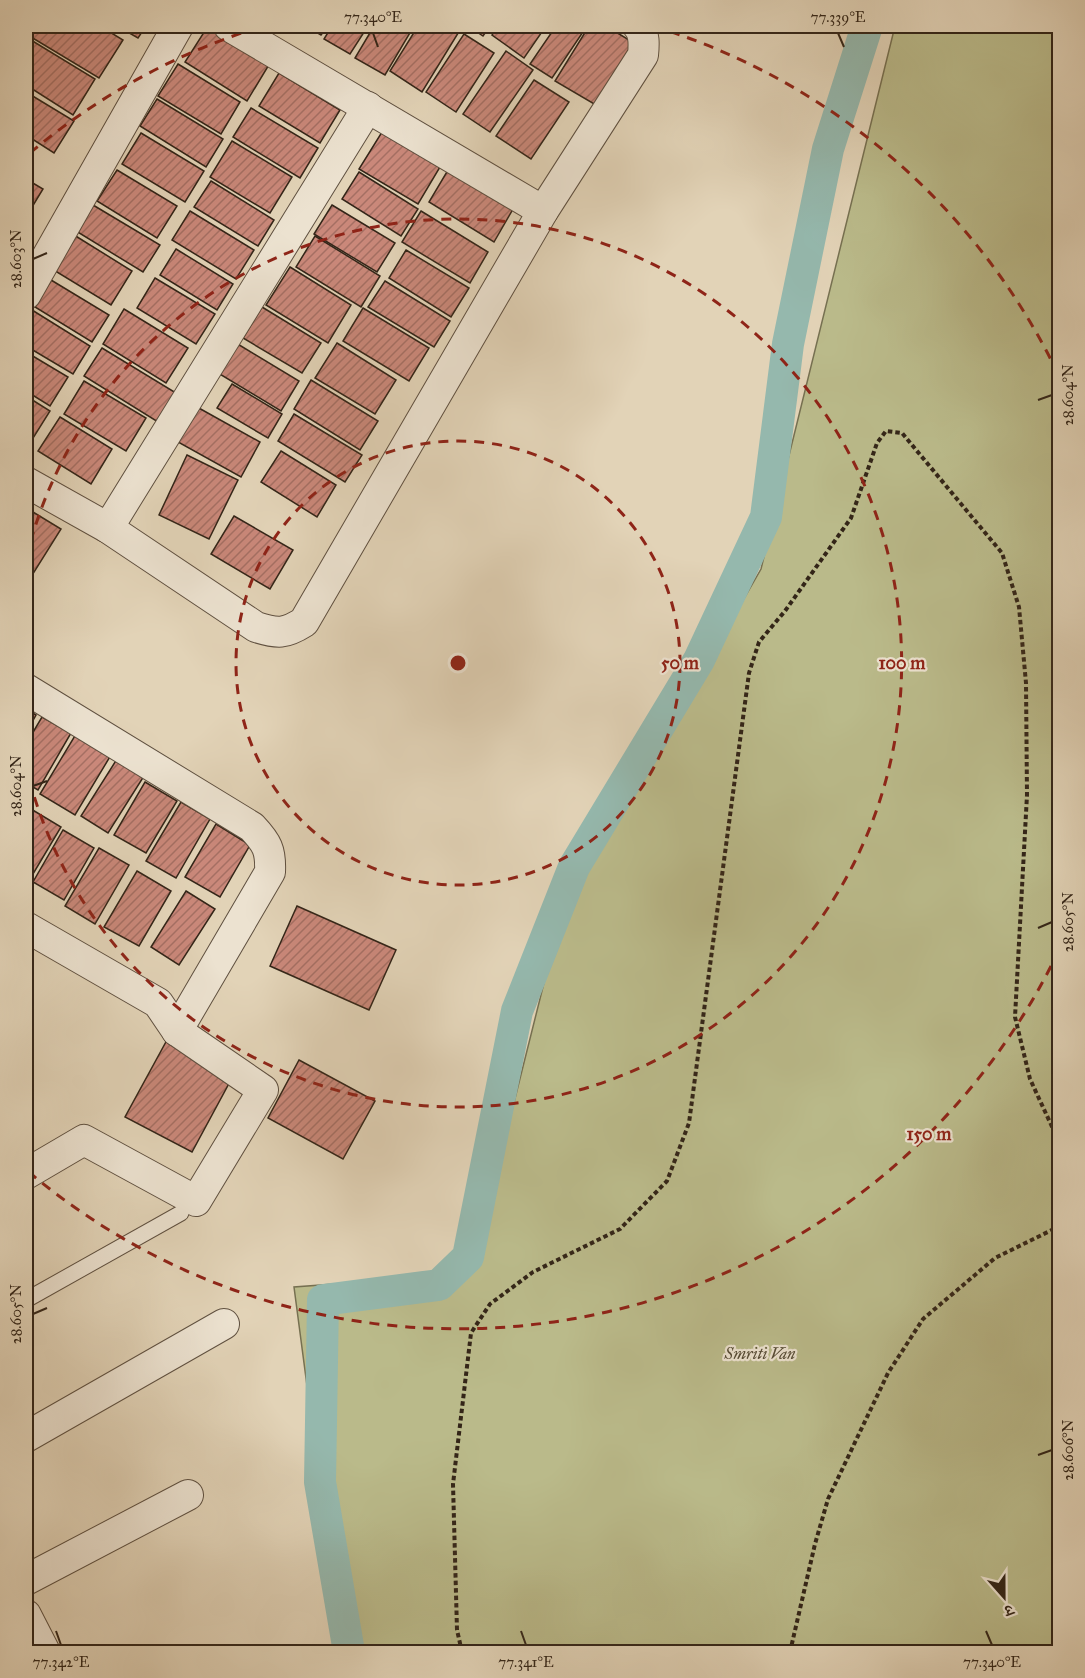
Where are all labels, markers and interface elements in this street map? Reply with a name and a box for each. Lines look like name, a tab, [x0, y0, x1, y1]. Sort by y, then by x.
text: 77.340°E	[344, 8, 402, 26]
text: 77.339°E	[810, 8, 866, 26]
text: 28.603°N	[7, 229, 25, 289]
text: 28.604°N	[1059, 364, 1077, 426]
text: 50 m	[661, 652, 700, 674]
text: 100 m	[879, 652, 926, 674]
centre of rings	[448, 653, 468, 673]
text: 28.604°N	[7, 755, 25, 817]
text: 28.605°N	[1059, 892, 1077, 952]
text: 150 m	[907, 1123, 952, 1145]
text: 28.605°N	[7, 1284, 25, 1344]
park label: Smriti Van	[724, 1344, 796, 1363]
text: 28.606°N	[1059, 1419, 1077, 1480]
north arrow	[974, 1567, 1034, 1627]
text: उ	[1000, 1600, 1017, 1622]
text: 77.342°E	[33, 1653, 90, 1671]
text: 77.341°E	[498, 1653, 554, 1671]
text: 77.340°E	[963, 1653, 1021, 1671]

